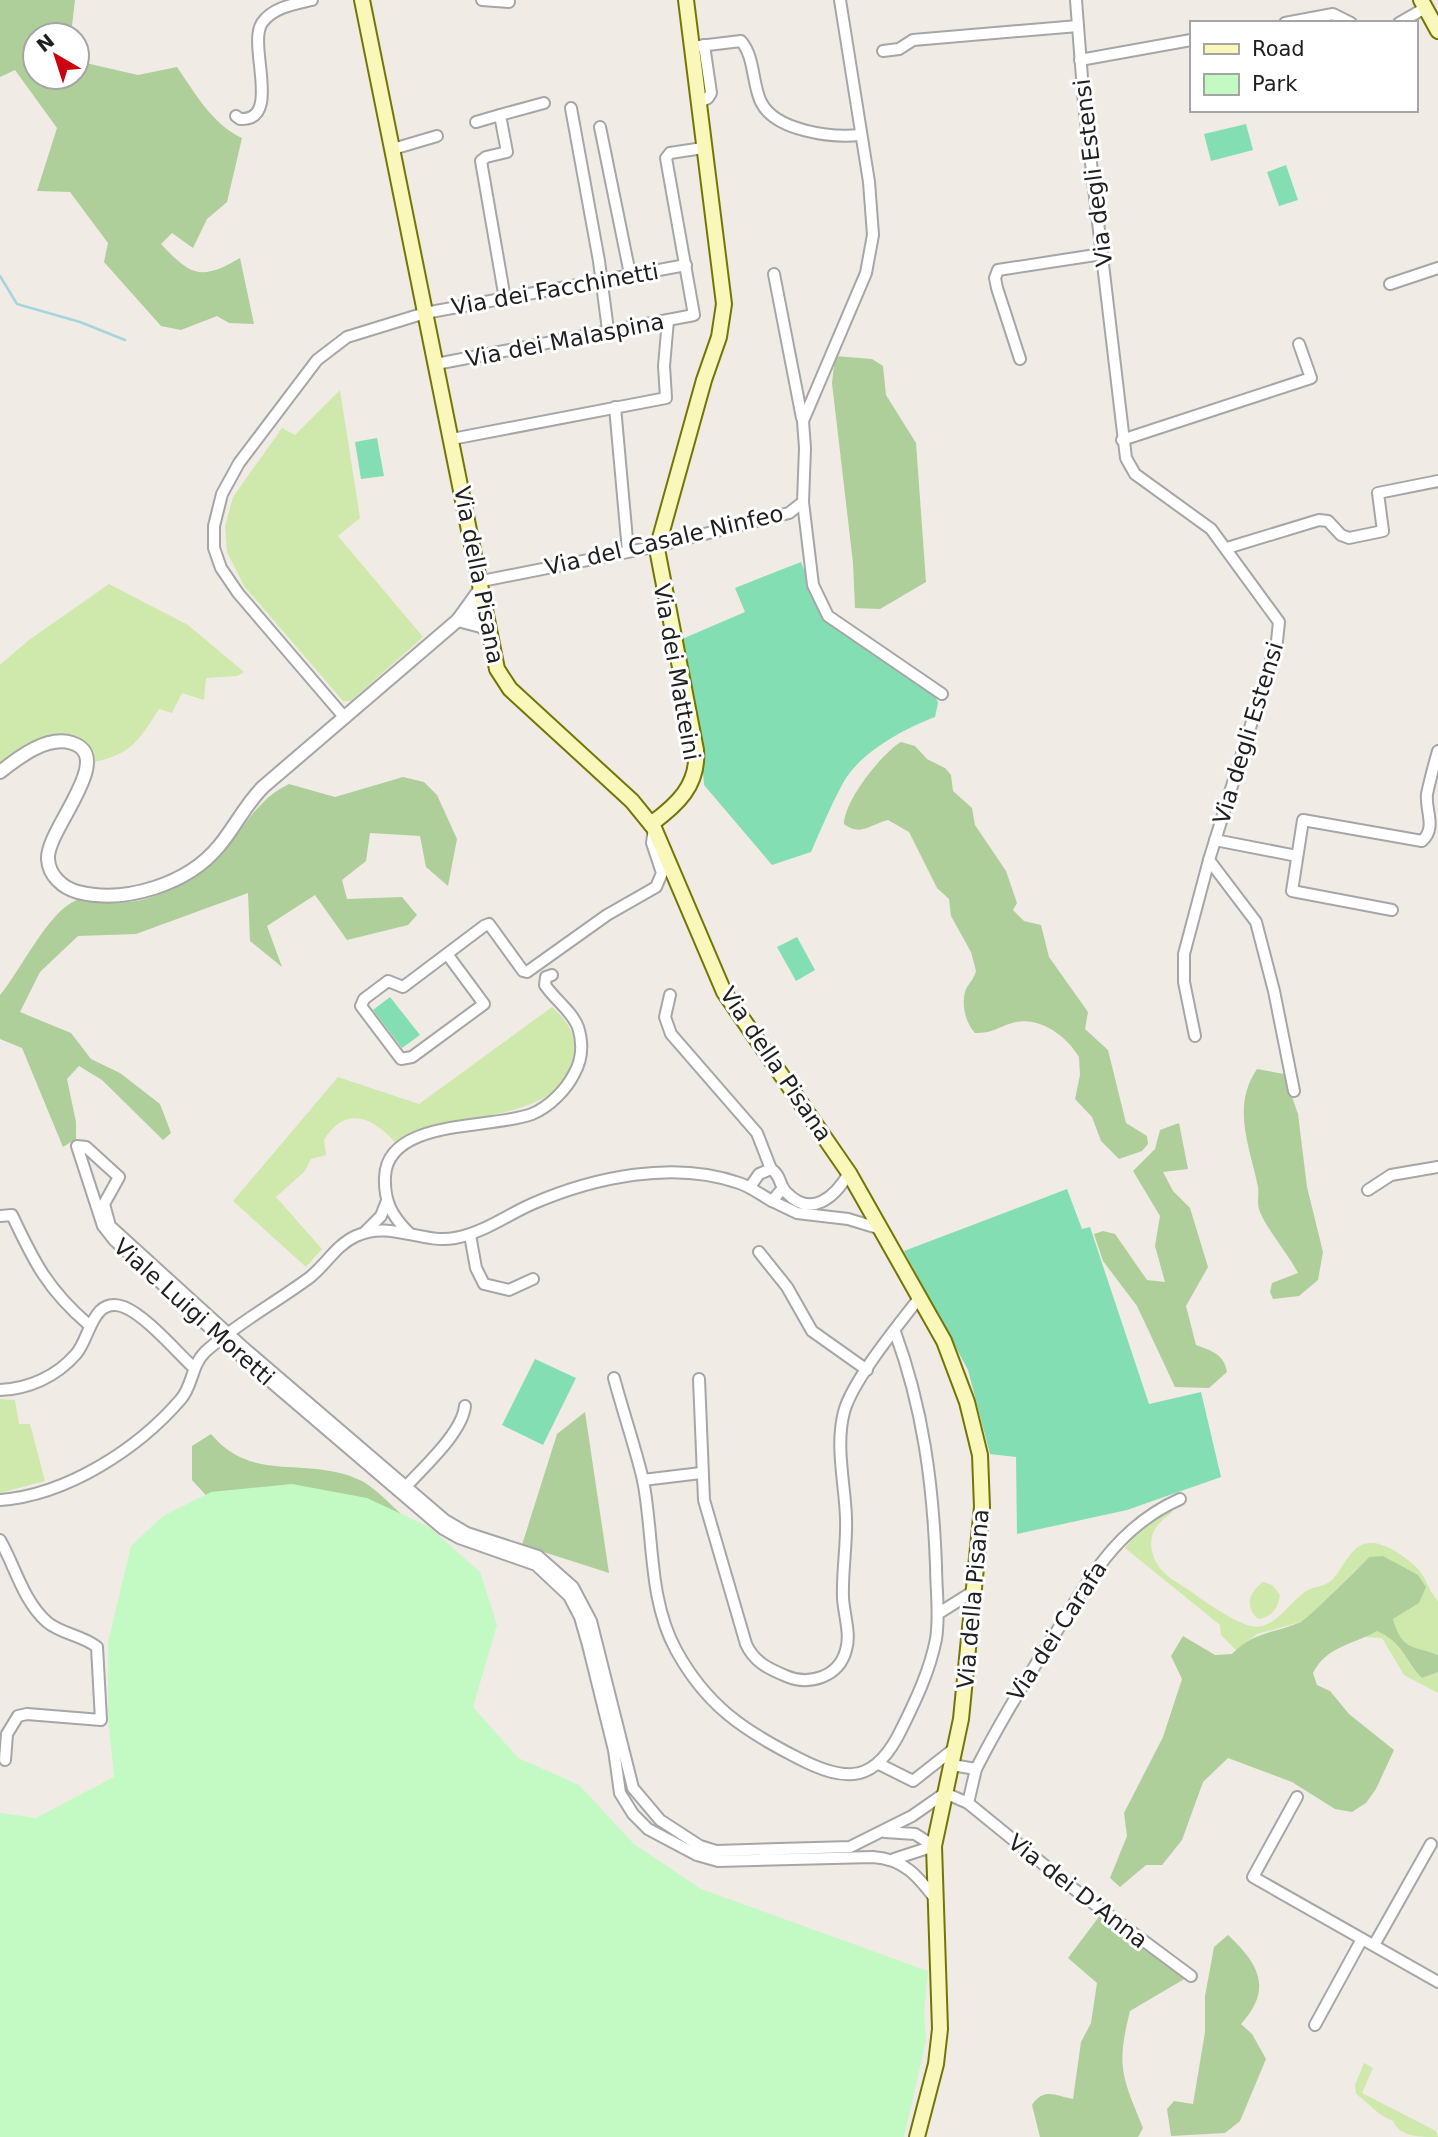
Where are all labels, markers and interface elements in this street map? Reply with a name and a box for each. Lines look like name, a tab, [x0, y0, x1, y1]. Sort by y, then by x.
north arrow	[21, 21, 91, 91]
legend	[1190, 21, 1417, 112]
text: N	[32, 29, 58, 56]
text: Road	[1252, 37, 1305, 61]
text: Park	[1252, 72, 1298, 96]
street label: Via degli Estensi	[1069, 78, 1117, 268]
street label: Via dei Facchinetti	[449, 258, 661, 320]
street label: Via dei Malaspina	[464, 308, 666, 372]
street label: Via della Pisana	[449, 484, 509, 666]
street label: Via del Casale Ninfeo	[542, 500, 786, 580]
street label: Via dei Matteini	[649, 582, 705, 762]
street label: Via degli Estensi	[1208, 639, 1288, 827]
street label: Via della Pisana	[715, 982, 837, 1146]
street label: Viale Luigi Moretti	[109, 1233, 279, 1391]
street label: Via della Pisana	[952, 1508, 994, 1690]
street label: Via dei Carafa	[1002, 1556, 1112, 1706]
street label: Via dei D’Anna	[1003, 1829, 1153, 1953]

